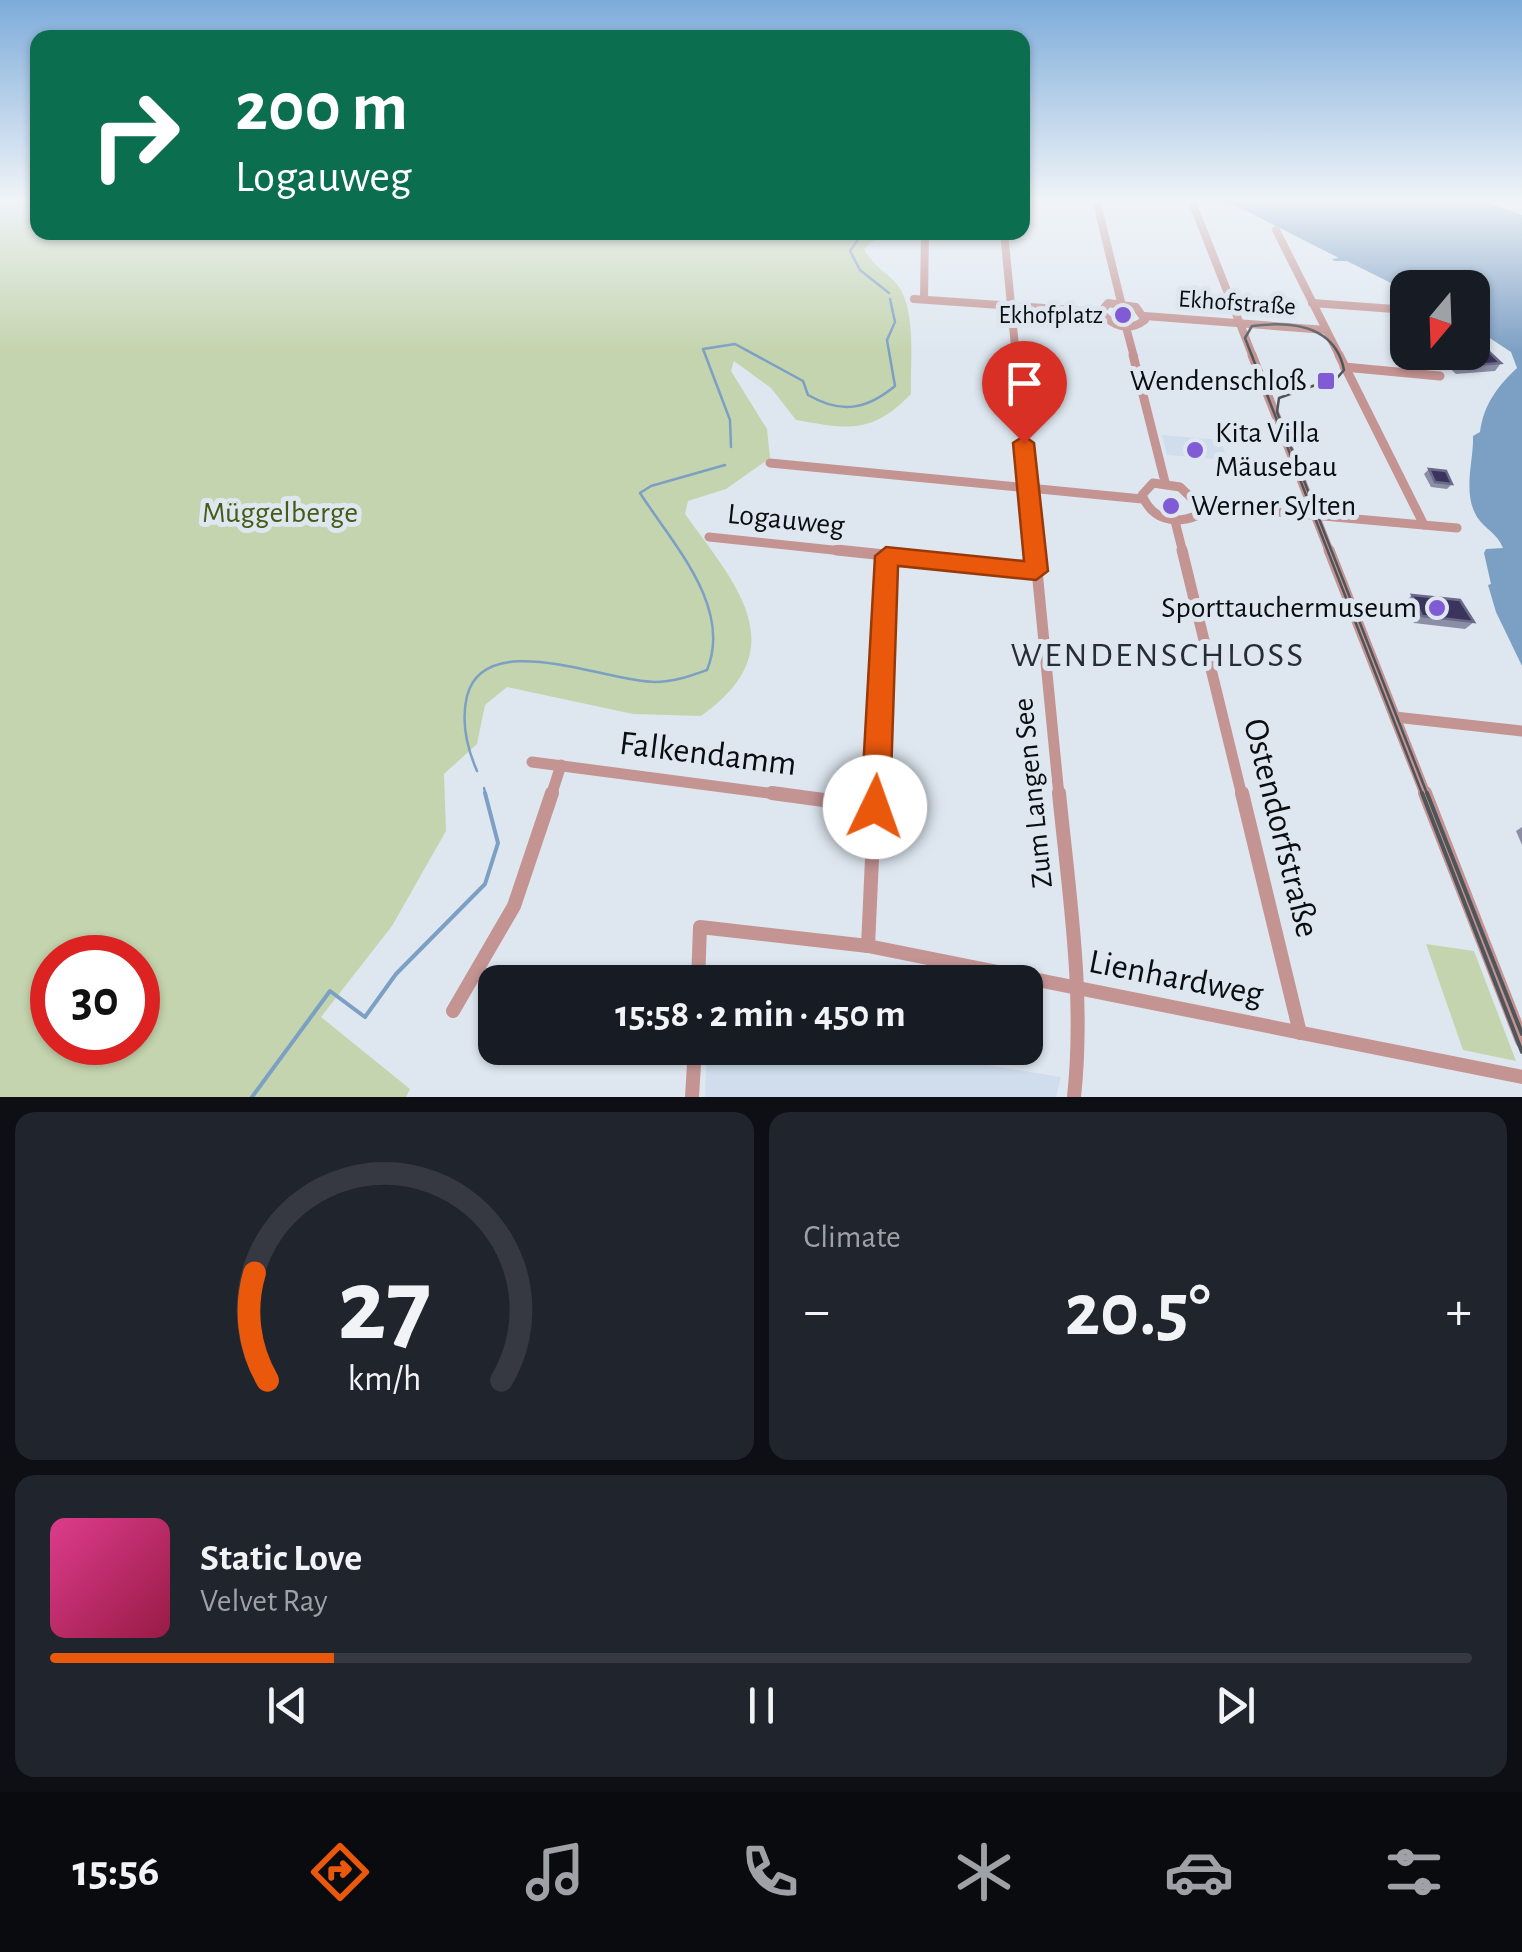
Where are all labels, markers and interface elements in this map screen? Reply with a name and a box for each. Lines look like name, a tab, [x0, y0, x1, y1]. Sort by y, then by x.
icon: right	[70, 70, 200, 200]
text: 200 m	[235, 73, 408, 143]
text: Logauweg	[235, 155, 412, 200]
north arrow	[1390, 270, 1490, 370]
map controls	[1390, 270, 1490, 370]
street label: Ekhofstraße	[1177, 286, 1297, 320]
place label: Ekhofplatz	[998, 303, 1103, 328]
marker: Ekhofplatz	[1112, 304, 1134, 326]
pin	[982, 341, 1067, 444]
icon: arrive	[997, 356, 1052, 411]
place label: Wendenschloß	[1130, 366, 1306, 396]
marker: Wendenschloß	[1315, 370, 1337, 392]
place label: Kita Villa Mäusebau	[1215, 418, 1337, 482]
marker: Kita Villa Mäusebau	[1184, 439, 1206, 461]
place label: Werner Sylten	[1191, 491, 1356, 521]
marker: Werner Sylten	[1160, 495, 1182, 517]
park label: Müggelberge	[202, 498, 358, 528]
street label: Logauweg	[726, 499, 846, 541]
place label: Sporttauchermuseum	[1161, 593, 1417, 623]
marker: Sporttauchermuseum	[1426, 597, 1448, 619]
district label: WENDENSCHLOSS	[1010, 638, 1306, 673]
street label: Zum Langen See	[1008, 696, 1058, 890]
street label: Ostendorfstraße	[1237, 715, 1325, 941]
street label: Falkendamm	[617, 726, 799, 782]
position arrow	[823, 755, 927, 859]
speed limit sign: 30	[30, 935, 160, 1065]
street label: Lienhardweg	[1086, 944, 1266, 1012]
text: 15:58 · 2 min · 450 m	[615, 996, 906, 1034]
text: Climate	[804, 1221, 901, 1253]
text: 27	[337, 1255, 431, 1359]
text: 20.5°	[1065, 1274, 1211, 1349]
text: −	[804, 1284, 830, 1339]
text: +	[1446, 1284, 1472, 1339]
text: km/h	[347, 1361, 421, 1397]
text: Static Love	[200, 1540, 362, 1578]
text: Velvet Ray	[200, 1585, 328, 1617]
icon: previous	[260, 1678, 315, 1733]
icon: pause	[734, 1678, 789, 1733]
icon: next	[1208, 1678, 1263, 1733]
icon: directions	[305, 1837, 375, 1907]
icon: music	[520, 1837, 590, 1907]
icon: phone	[735, 1837, 805, 1907]
icon: climate	[949, 1837, 1019, 1907]
icon: car	[1164, 1837, 1234, 1907]
icon: filters	[1379, 1837, 1449, 1907]
text: 15:56	[72, 1849, 160, 1894]

